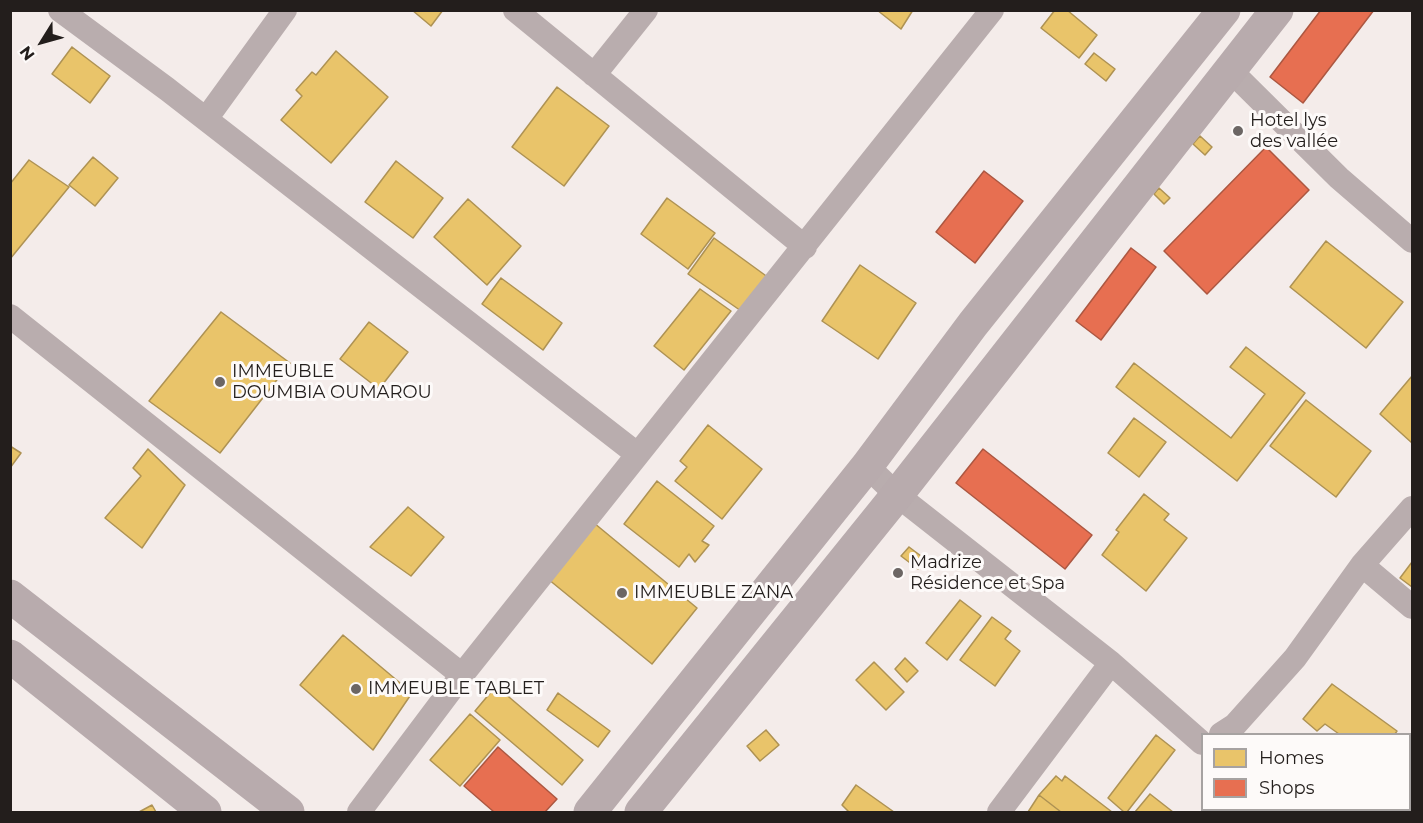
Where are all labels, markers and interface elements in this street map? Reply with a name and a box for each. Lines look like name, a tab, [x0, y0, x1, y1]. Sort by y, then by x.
north arrow	[12, 12, 72, 72]
text: N	[16, 42, 39, 64]
place label: Hotel lys des vallée	[1250, 110, 1338, 152]
marker: Hotel lys des vallée	[1231, 124, 1245, 138]
place label: IMMEUBLE DOUMBIA OUMAROU	[232, 361, 432, 404]
marker: IMMEUBLE DOUMBIA OUMAROU	[213, 375, 227, 389]
place label: Madrize Résidence et Spa	[910, 552, 1065, 594]
marker: Madrize Résidence et Spa	[891, 566, 905, 580]
place label: IMMEUBLE ZANA	[634, 582, 793, 604]
marker: IMMEUBLE ZANA	[615, 586, 629, 600]
place label: IMMEUBLE TABLET	[368, 678, 544, 700]
marker: IMMEUBLE TABLET	[349, 682, 363, 696]
legend	[1201, 733, 1411, 811]
text: Homes	[1259, 747, 1324, 769]
text: Shops	[1259, 777, 1315, 799]

